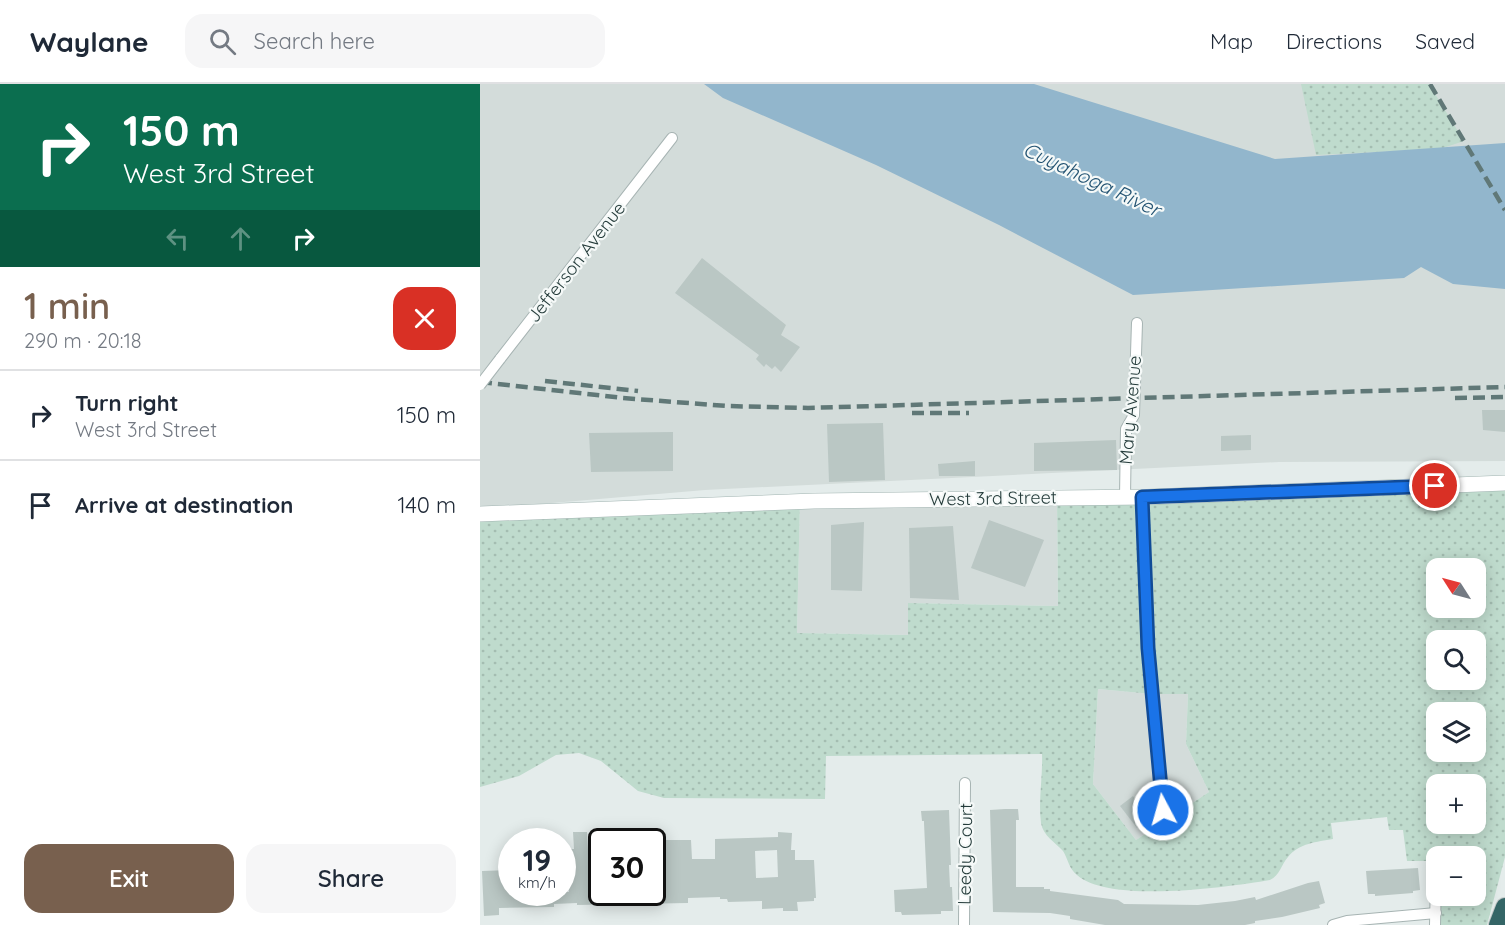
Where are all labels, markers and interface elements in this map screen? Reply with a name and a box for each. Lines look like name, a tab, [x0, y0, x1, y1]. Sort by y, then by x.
search box	[185, 14, 605, 68]
text: Waylane	[30, 24, 149, 59]
icon: search	[206, 25, 239, 58]
text: Search here	[254, 27, 375, 55]
text: Map	[1210, 28, 1253, 54]
text: Directions	[1286, 28, 1382, 54]
text: Saved	[1415, 28, 1475, 54]
text: 150 m	[123, 104, 240, 157]
icon: right	[24, 108, 102, 186]
water label: Cuyahoga River	[1019, 136, 1167, 223]
text: West 3rd Street	[123, 156, 315, 190]
street label: Jefferson Avenue	[522, 197, 630, 327]
icon: left	[161, 222, 194, 255]
icon: ahead	[224, 222, 257, 255]
icon: right	[287, 222, 320, 255]
text: 1 min	[24, 283, 110, 328]
button: close	[393, 287, 456, 350]
text: 290 m · 20:18	[24, 328, 142, 353]
street label: Mary Avenue	[1114, 354, 1146, 466]
text: Turn right	[75, 389, 179, 417]
icon: right	[24, 399, 57, 432]
text: 150 m	[397, 401, 456, 429]
text: West 3rd Street	[75, 417, 217, 442]
pin	[1409, 460, 1460, 511]
icon: arrive	[1418, 469, 1451, 502]
street label: West 3rd Street	[929, 485, 1057, 511]
icon: arrive	[24, 489, 57, 522]
text: Arrive at destination	[75, 491, 293, 519]
text: 140 m	[397, 491, 456, 519]
north arrow	[1426, 558, 1486, 618]
map controls	[1426, 558, 1486, 906]
button: search	[1426, 630, 1486, 690]
button: layers	[1426, 702, 1486, 762]
button: +	[1426, 774, 1486, 834]
position arrow	[1131, 778, 1195, 842]
street label: Leedy Court	[953, 803, 977, 905]
speed limit sign: 30	[588, 828, 666, 906]
text: 19	[523, 841, 551, 879]
button: Exit	[24, 844, 234, 913]
button: Share	[246, 844, 456, 913]
button: −	[1426, 846, 1486, 906]
text: km/h	[518, 873, 556, 892]

